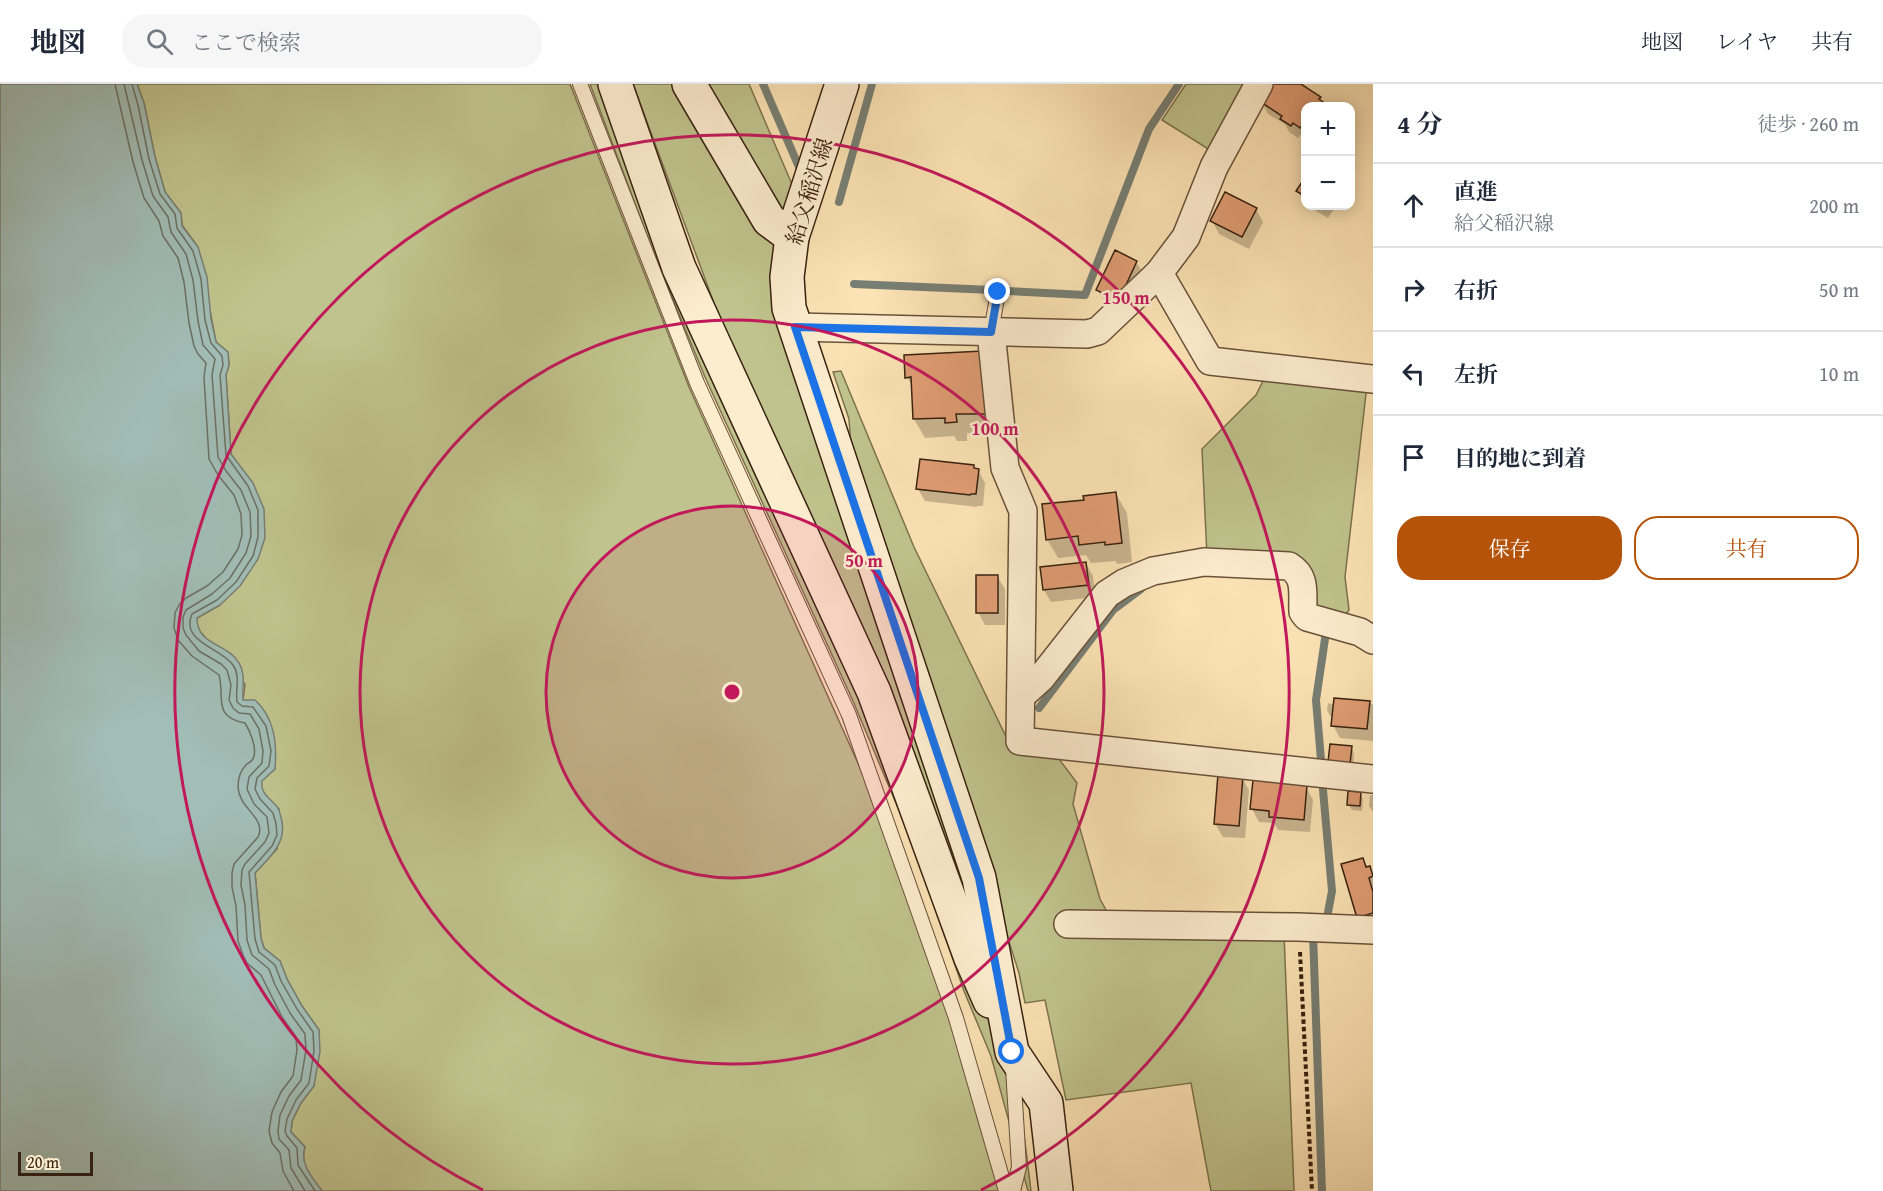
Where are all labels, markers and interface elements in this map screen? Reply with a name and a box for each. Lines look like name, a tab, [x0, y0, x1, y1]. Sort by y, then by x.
search box	[122, 14, 542, 68]
text: 地図	[30, 21, 86, 62]
icon: search	[143, 25, 176, 58]
text: ここで検索	[191, 26, 301, 58]
text: 地図	[1641, 26, 1683, 57]
text: レイヤ	[1716, 26, 1778, 57]
text: 共有	[1811, 26, 1853, 57]
map controls	[1301, 102, 1355, 210]
button: +	[1301, 102, 1355, 156]
text: 4 分	[1397, 104, 1442, 143]
text: 徒歩 · 260 m	[1757, 109, 1859, 138]
street label: 給父稲沢線	[778, 134, 840, 248]
button: −	[1301, 156, 1355, 210]
text: 直進	[1454, 175, 1498, 207]
icon: ahead	[1397, 189, 1430, 222]
text: 200 m	[1809, 191, 1859, 220]
text: 給父稲沢線	[1454, 208, 1554, 237]
icon: right	[1397, 273, 1430, 306]
text: 右折	[1454, 274, 1498, 306]
text: 50 m	[1819, 275, 1859, 304]
route end	[984, 278, 1010, 304]
text: 150 m	[1102, 284, 1150, 311]
icon: left	[1397, 357, 1430, 390]
text: 左折	[1454, 358, 1498, 390]
text: 10 m	[1819, 359, 1859, 388]
text: 100 m	[971, 415, 1019, 442]
icon: arrive	[1397, 441, 1430, 474]
text: 目的地に到着	[1454, 442, 1586, 474]
button: 保存	[1397, 516, 1622, 580]
button: 共有	[1634, 516, 1859, 580]
text: 50 m	[845, 547, 884, 574]
centre of rings	[722, 682, 742, 702]
route start	[998, 1038, 1024, 1064]
scale bar	[18, 1149, 93, 1176]
text: 20 m	[27, 1150, 59, 1174]

